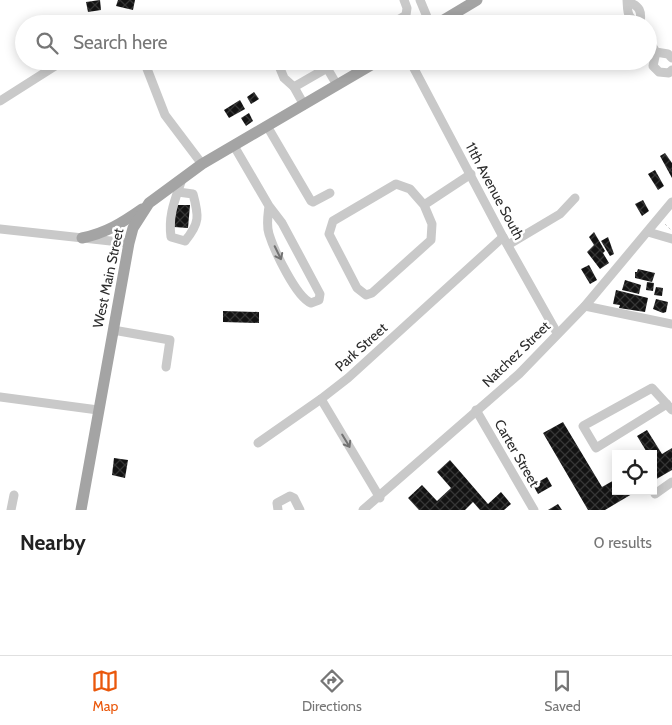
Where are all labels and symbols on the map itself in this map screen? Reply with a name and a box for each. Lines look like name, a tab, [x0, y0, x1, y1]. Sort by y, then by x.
street label: 11th Avenue South	[462, 139, 528, 243]
street label: West Main Street	[89, 226, 127, 329]
one-way arrow	[274, 245, 283, 260]
street label: Natchez Street	[478, 317, 554, 391]
street label: Park Street	[331, 319, 391, 375]
street label: Carter Street	[490, 416, 544, 490]
one-way arrow	[342, 434, 352, 448]

